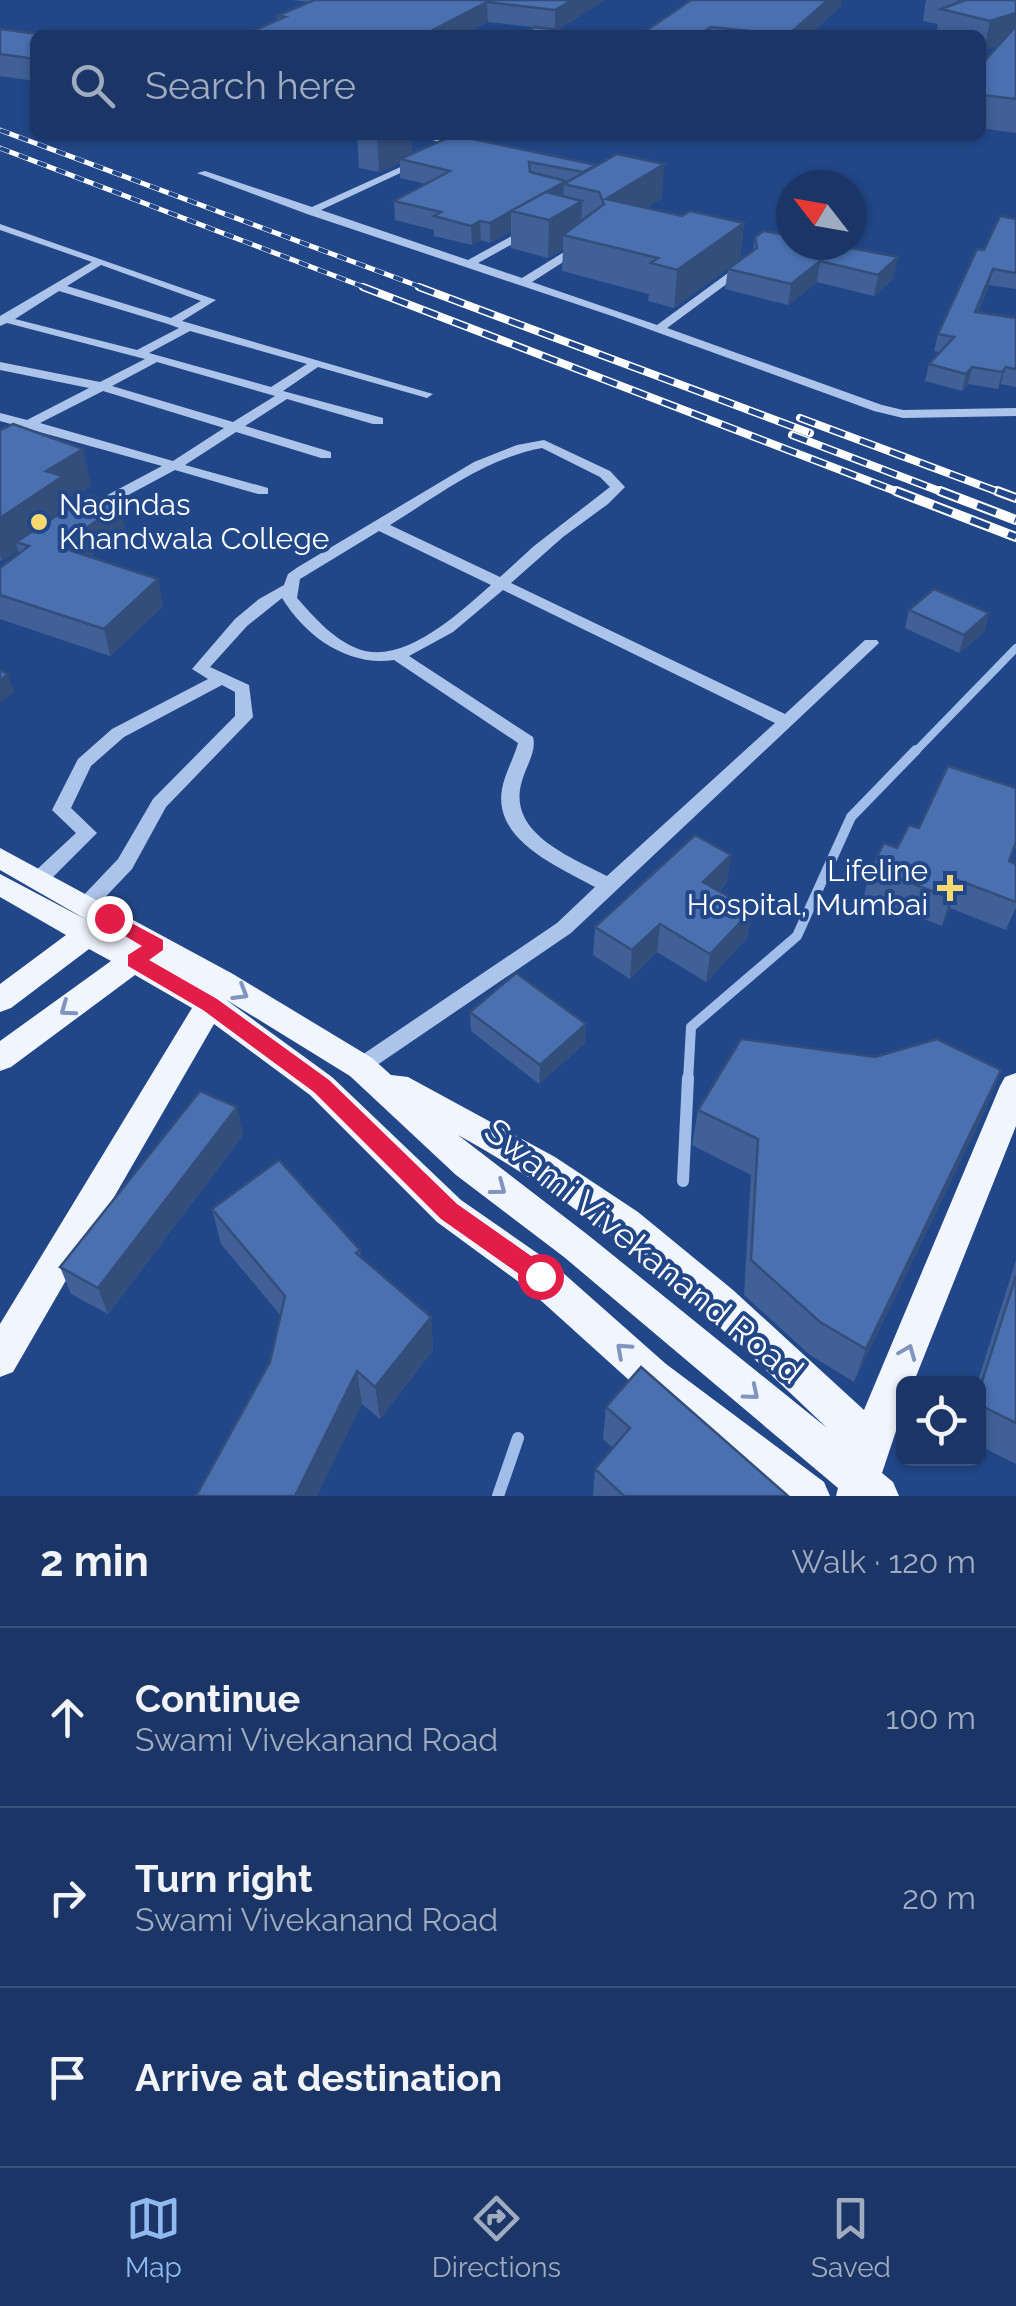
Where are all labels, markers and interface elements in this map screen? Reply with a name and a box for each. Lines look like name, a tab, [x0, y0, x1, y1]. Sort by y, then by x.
search box	[30, 30, 986, 140]
icon: search	[65, 58, 120, 113]
text: Search here	[145, 63, 356, 108]
north arrow	[776, 170, 866, 260]
place label: Nagindas Khandwala College	[59, 487, 329, 556]
marker: Nagindas Khandwala College	[28, 511, 50, 533]
place label: Lifeline Hospital, Mumbai	[687, 853, 928, 922]
marker: Lifeline Hospital, Mumbai	[937, 875, 963, 901]
route end	[87, 896, 133, 942]
one-way arrow	[230, 981, 248, 1000]
one-way arrow	[60, 997, 79, 1015]
street label: Swami Vivekanand Road	[477, 1110, 812, 1392]
one-way arrow	[488, 1177, 506, 1194]
route start	[518, 1254, 564, 1300]
one-way arrow	[616, 1343, 635, 1361]
one-way arrow	[896, 1344, 916, 1362]
map controls	[896, 1376, 986, 1466]
button: locate	[896, 1376, 986, 1466]
one-way arrow	[740, 1381, 759, 1399]
text: 2 min	[40, 1537, 149, 1586]
text: Walk · 120 m	[791, 1543, 976, 1580]
text: Continue	[135, 1676, 300, 1721]
icon: ahead	[40, 1690, 95, 1745]
text: 100 m	[886, 1699, 976, 1736]
text: Swami Vivekanand Road	[135, 1721, 498, 1758]
text: Turn right	[135, 1856, 312, 1901]
icon: right	[40, 1870, 95, 1925]
text: 20 m	[902, 1879, 976, 1916]
text: Swami Vivekanand Road	[135, 1901, 498, 1938]
icon: arrive	[40, 2050, 95, 2105]
text: Arrive at destination	[135, 2055, 502, 2100]
tab: Map	[125, 2191, 182, 2284]
tab: Directions	[432, 2191, 561, 2284]
tab: Saved	[811, 2191, 891, 2284]

